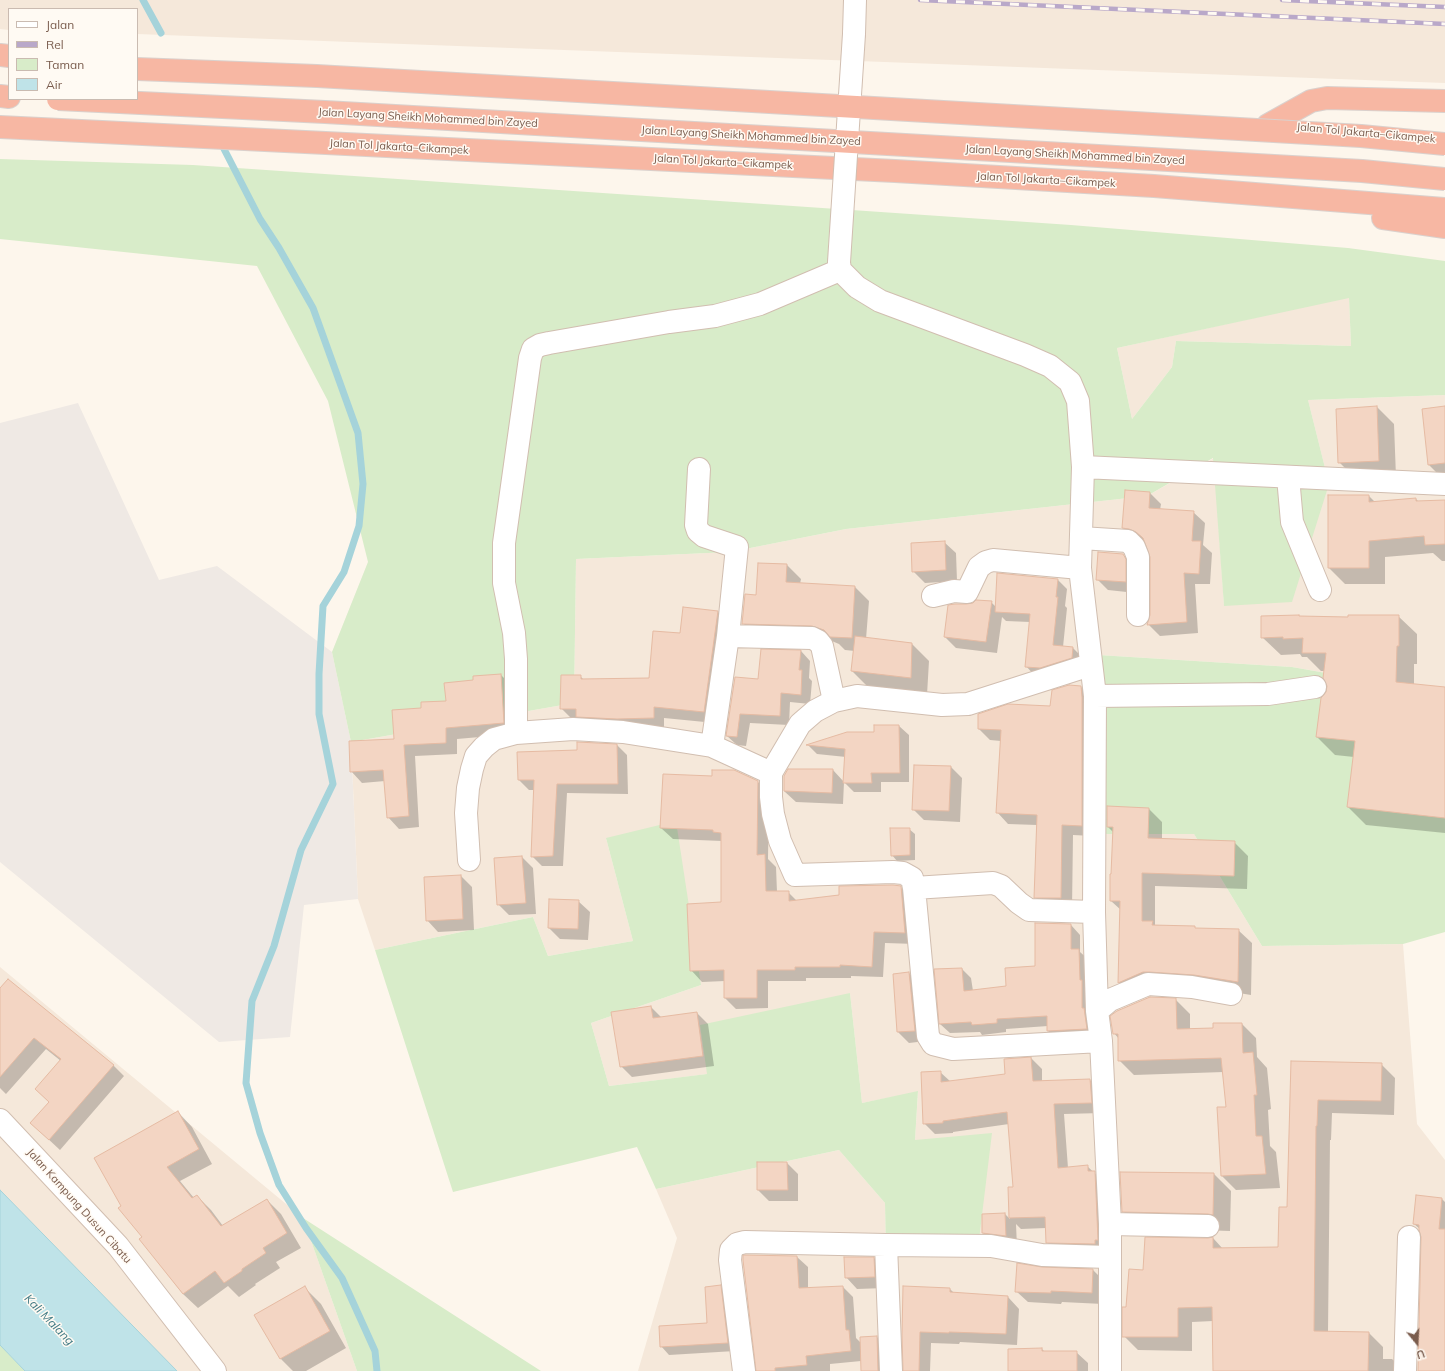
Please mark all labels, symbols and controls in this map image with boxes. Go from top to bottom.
legend [8,8,138,100]
text: Jalan [46,17,74,32]
text: Rel [46,37,64,52]
text: Taman [46,57,84,72]
text: Air [46,77,62,92]
street label: Jalan Layang Sheikh Mohammed bin Zayed [318,106,538,130]
street label: Jalan Tol Jakarta–Cikampek [1296,120,1436,146]
street label: Jalan Layang Sheikh Mohammed bin Zayed [641,124,861,148]
street label: Jalan Tol Jakarta–Cikampek [329,137,469,157]
street label: Jalan Layang Sheikh Mohammed bin Zayed [965,143,1185,167]
street label: Jalan Tol Jakarta–Cikampek [653,152,793,172]
street label: Jalan Tol Jakarta–Cikampek [976,170,1116,190]
street label: Jalan Kampung Dusun Cibatu [24,1146,134,1266]
water label: Kali Malang [21,1291,77,1349]
north arrow [1397,1323,1437,1363]
text: U [1415,1346,1427,1362]

